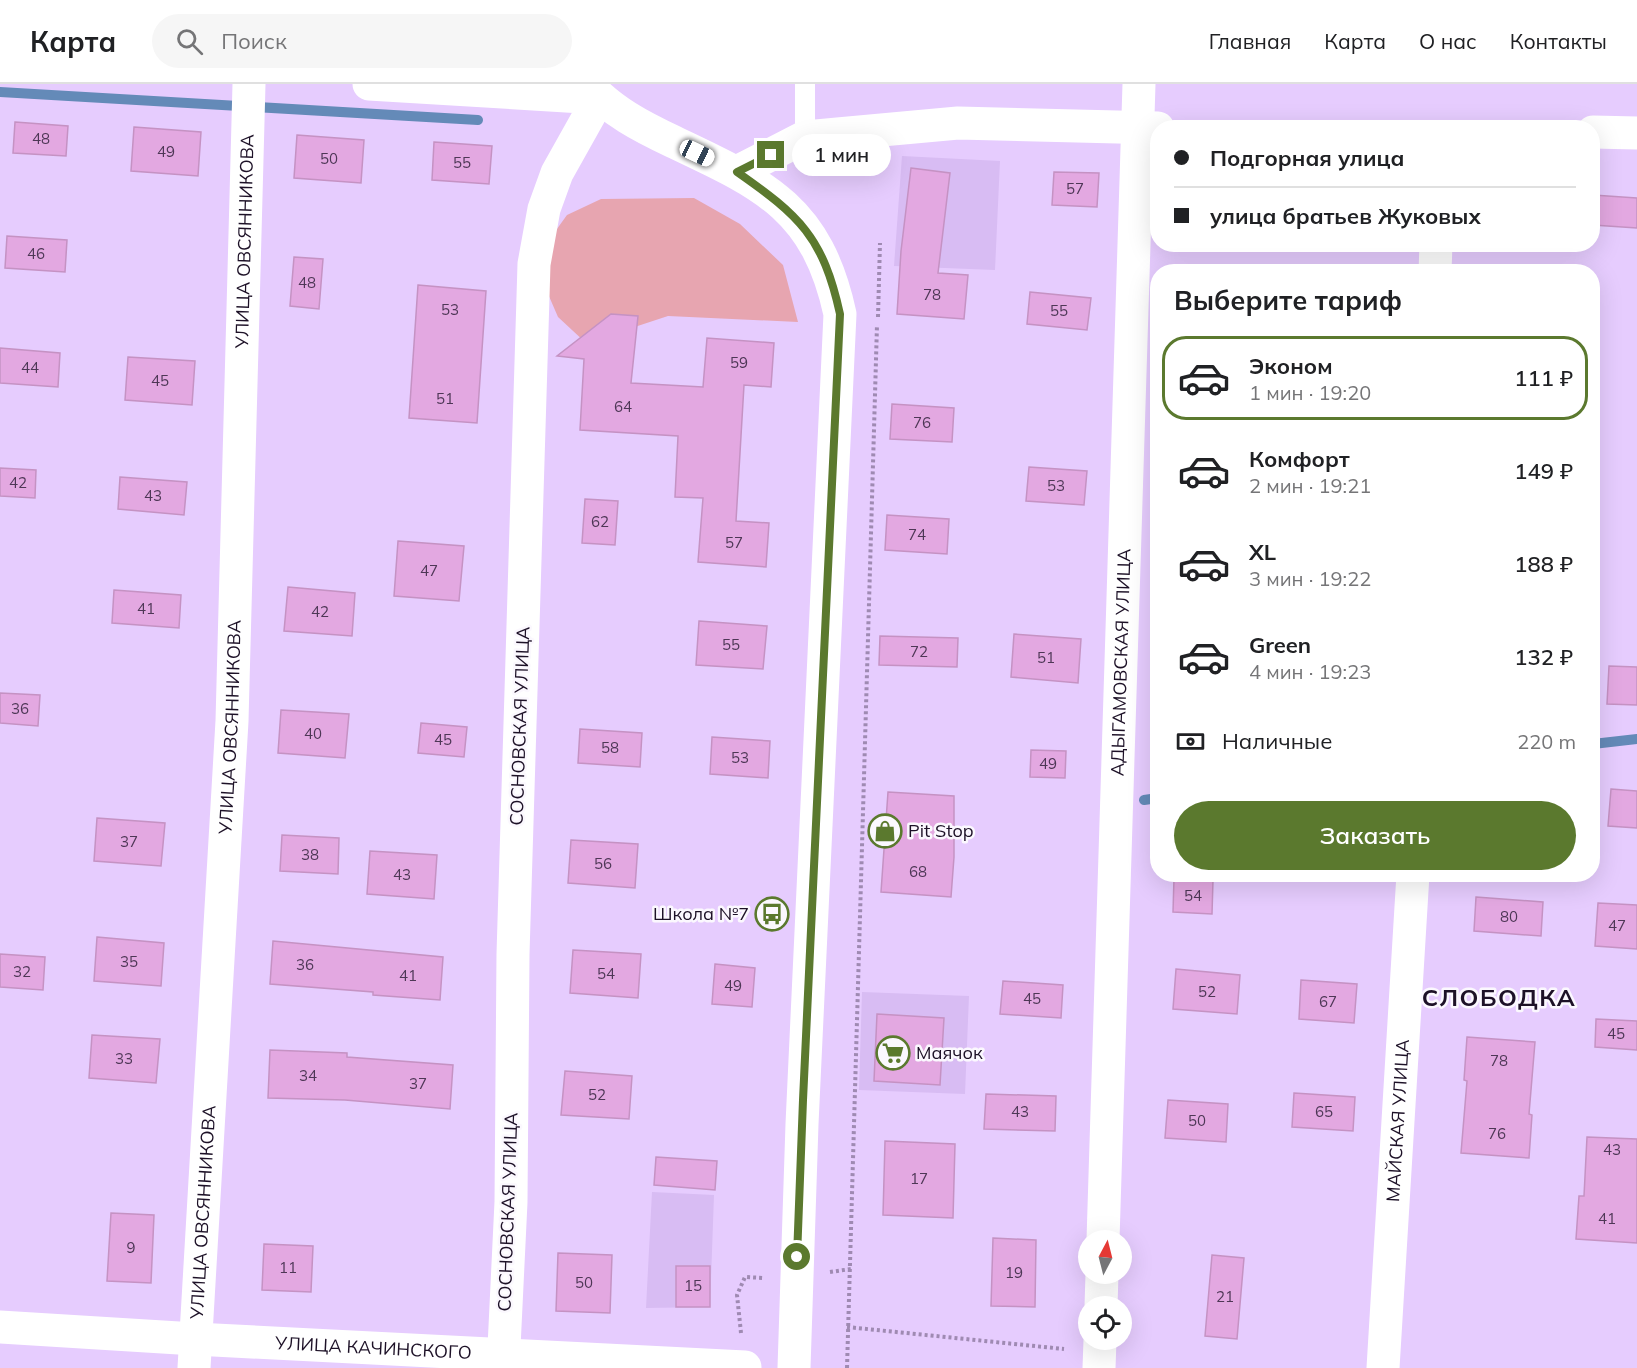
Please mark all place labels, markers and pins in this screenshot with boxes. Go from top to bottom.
shop icon: Pit Stop [867,813,903,849]
place label: Pit Stop [908,819,973,842]
bus stop icon: Школа №7 [754,896,790,932]
place label: Школа №7 [653,902,749,925]
supermarket icon: Маячок [875,1035,911,1071]
place label: Маячок [916,1041,983,1064]

